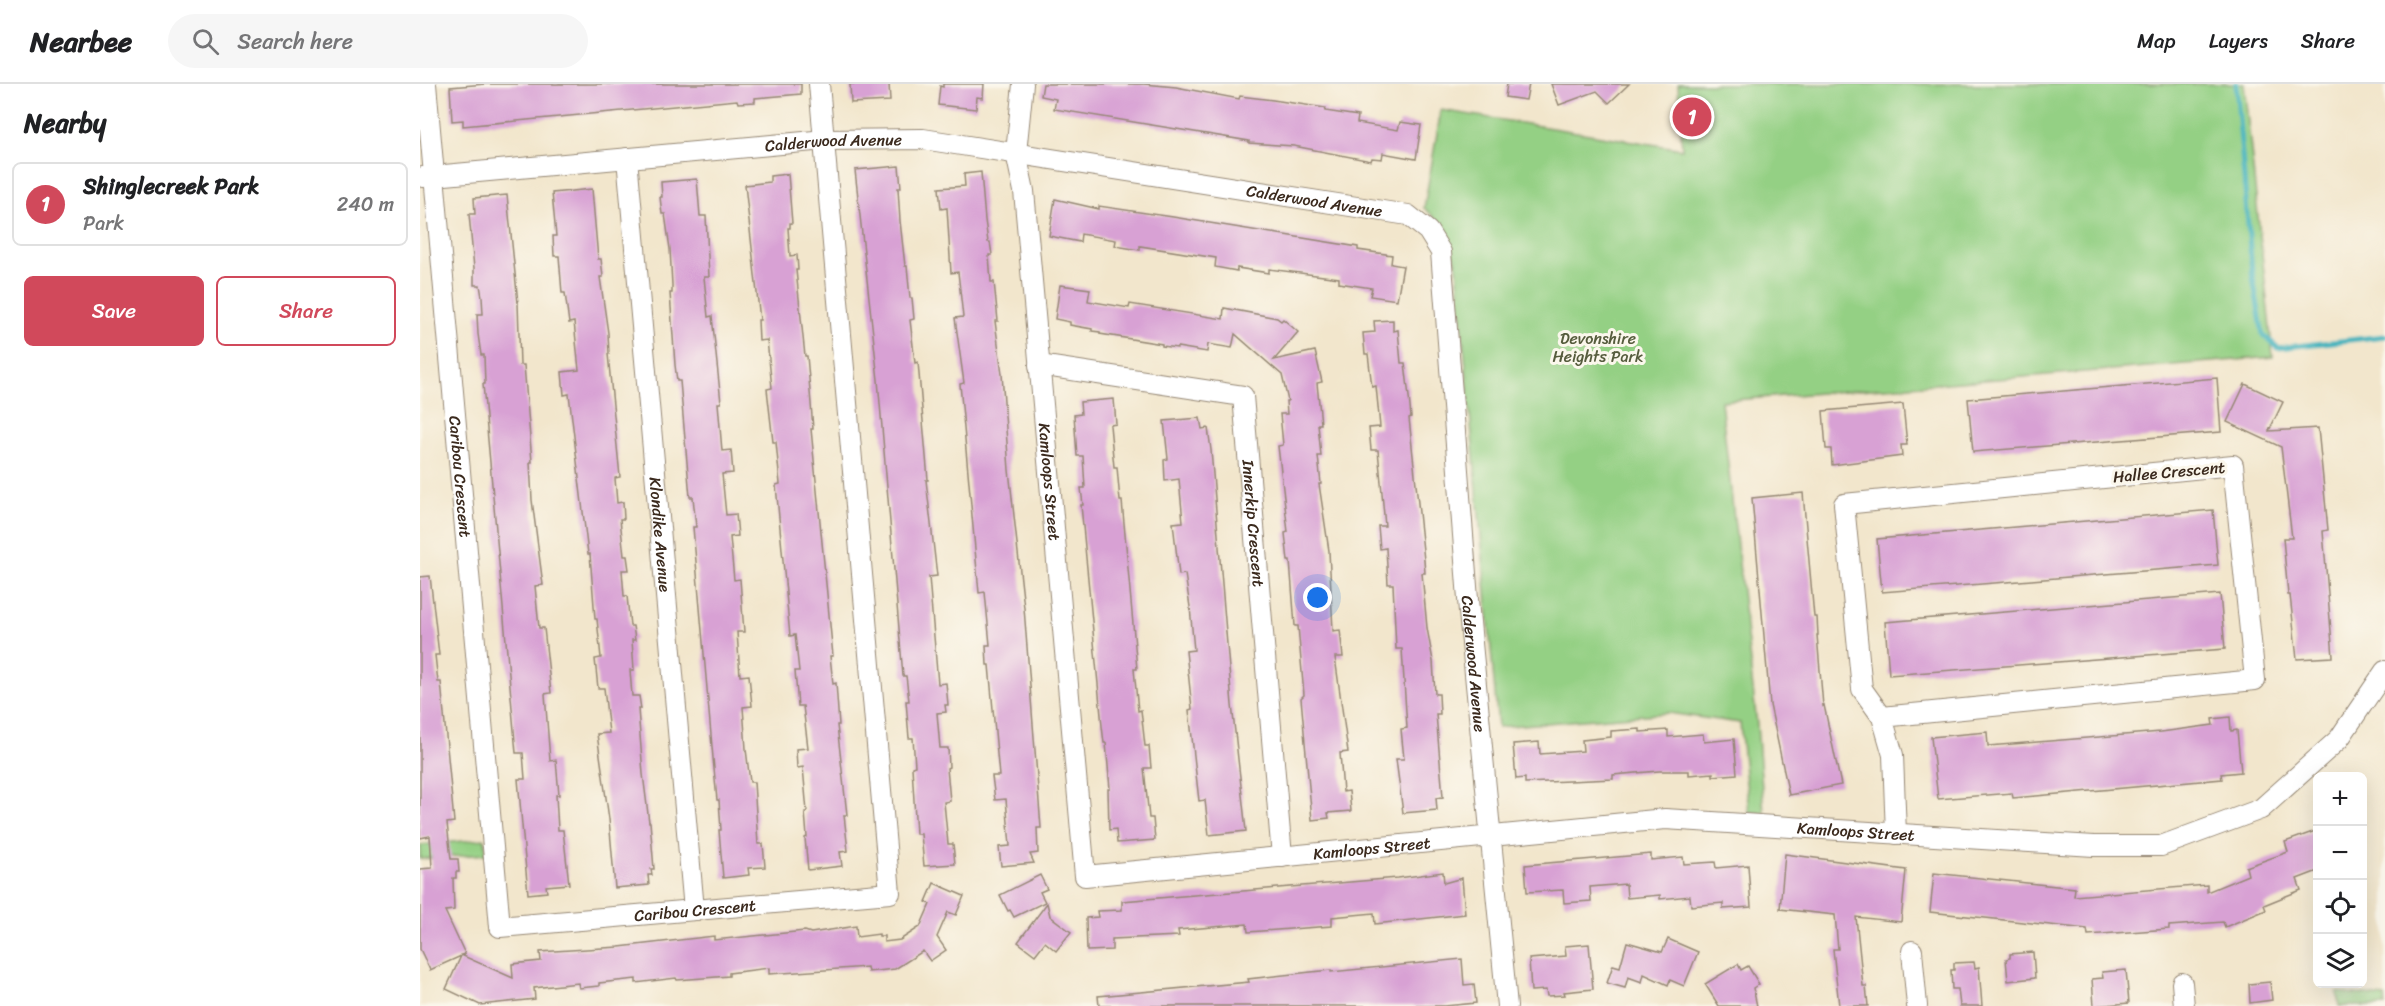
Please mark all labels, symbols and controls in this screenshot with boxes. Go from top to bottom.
search box [168,14,588,68]
text: Nearbee [30,17,132,66]
text: Search here [237,22,353,61]
text: Map [2137,22,2176,60]
text: Layers [2209,22,2268,60]
text: Share [2301,22,2355,60]
icon: search [189,25,222,58]
pin: 1 [1672,94,1712,140]
text: Nearby [24,100,106,146]
street label: Calderwood Avenue [764,125,902,160]
text: Shinglecreek Park [83,167,259,206]
street label: Calderwood Avenue [1245,175,1385,225]
text: 1 [41,187,50,222]
text: 240 m [337,187,394,222]
text: Park [83,206,124,241]
button: Save [24,276,204,346]
button: Share [216,276,396,346]
park label: Devonshire Heights Park [1552,324,1644,371]
street label: Caribou Crescent [441,415,480,538]
street label: Kamloops Street [1030,422,1070,542]
street label: Hallee Crescent [2112,453,2226,491]
street label: Innerkip Crescent [1234,457,1274,588]
street label: Klondike Avenue [641,476,680,594]
your location [1303,583,1332,612]
street label: Calderwood Avenue [1453,594,1495,733]
map controls [2313,772,2367,988]
button: + [2313,772,2367,826]
street label: Kamloops Street [1796,813,1916,849]
button: − [2313,826,2367,880]
street label: Kamloops Street [1312,828,1432,868]
button: locate [2313,880,2367,934]
street label: Caribou Crescent [633,890,757,930]
button: layers [2313,934,2367,988]

